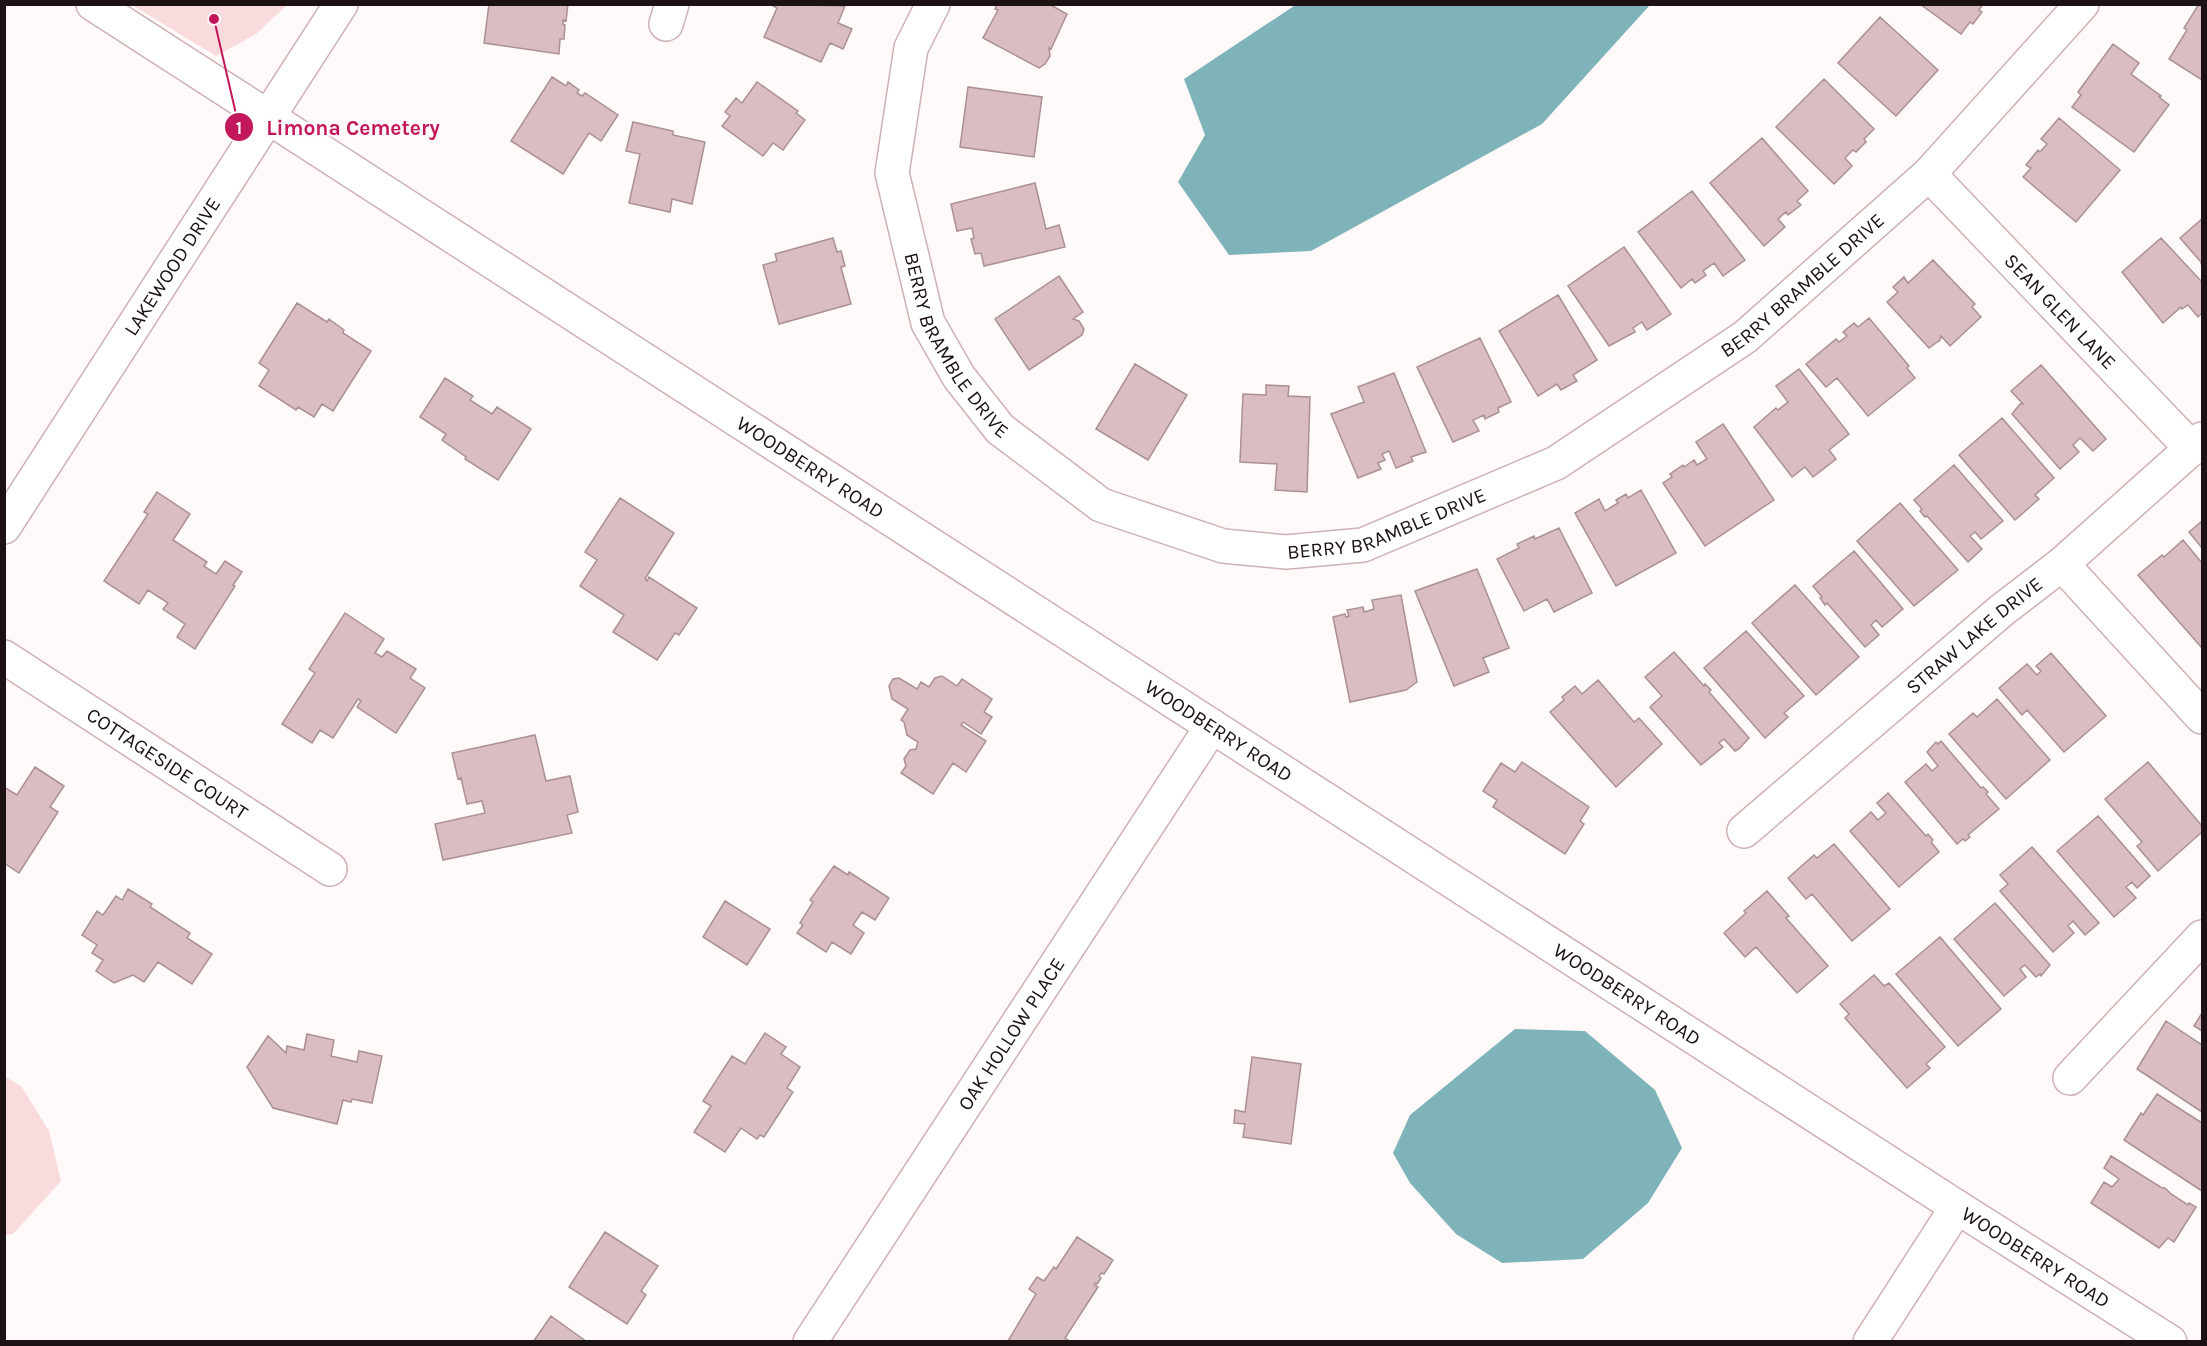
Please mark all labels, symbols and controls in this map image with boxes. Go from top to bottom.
callout: Limona Cemetery [224,108,452,147]
text: Limona Cemetery [266,116,440,140]
text: 1 [236,117,242,139]
street label: LAKEWOOD DRIVE [119,193,225,340]
street label: BERRY BRAMBLE DRIVE [1716,208,1888,362]
street label: SEAN GLEN LANE [2000,249,2121,374]
street label: BERRY BRAMBLE DRIVE [900,250,1013,443]
street label: WOODBERRY ROAD [733,411,889,523]
street label: BERRY BRAMBLE DRIVE [1286,483,1489,563]
street label: STRAW LAKE DRIVE [1901,572,2047,699]
street label: WOODBERRY ROAD [1141,675,1297,787]
street label: COTTAGESIDE COURT [83,703,252,824]
street label: WOODBERRY ROAD [1549,938,1705,1050]
street label: OAK HOLLOW PLACE [953,953,1069,1114]
street label: WOODBERRY ROAD [1958,1202,2114,1312]

